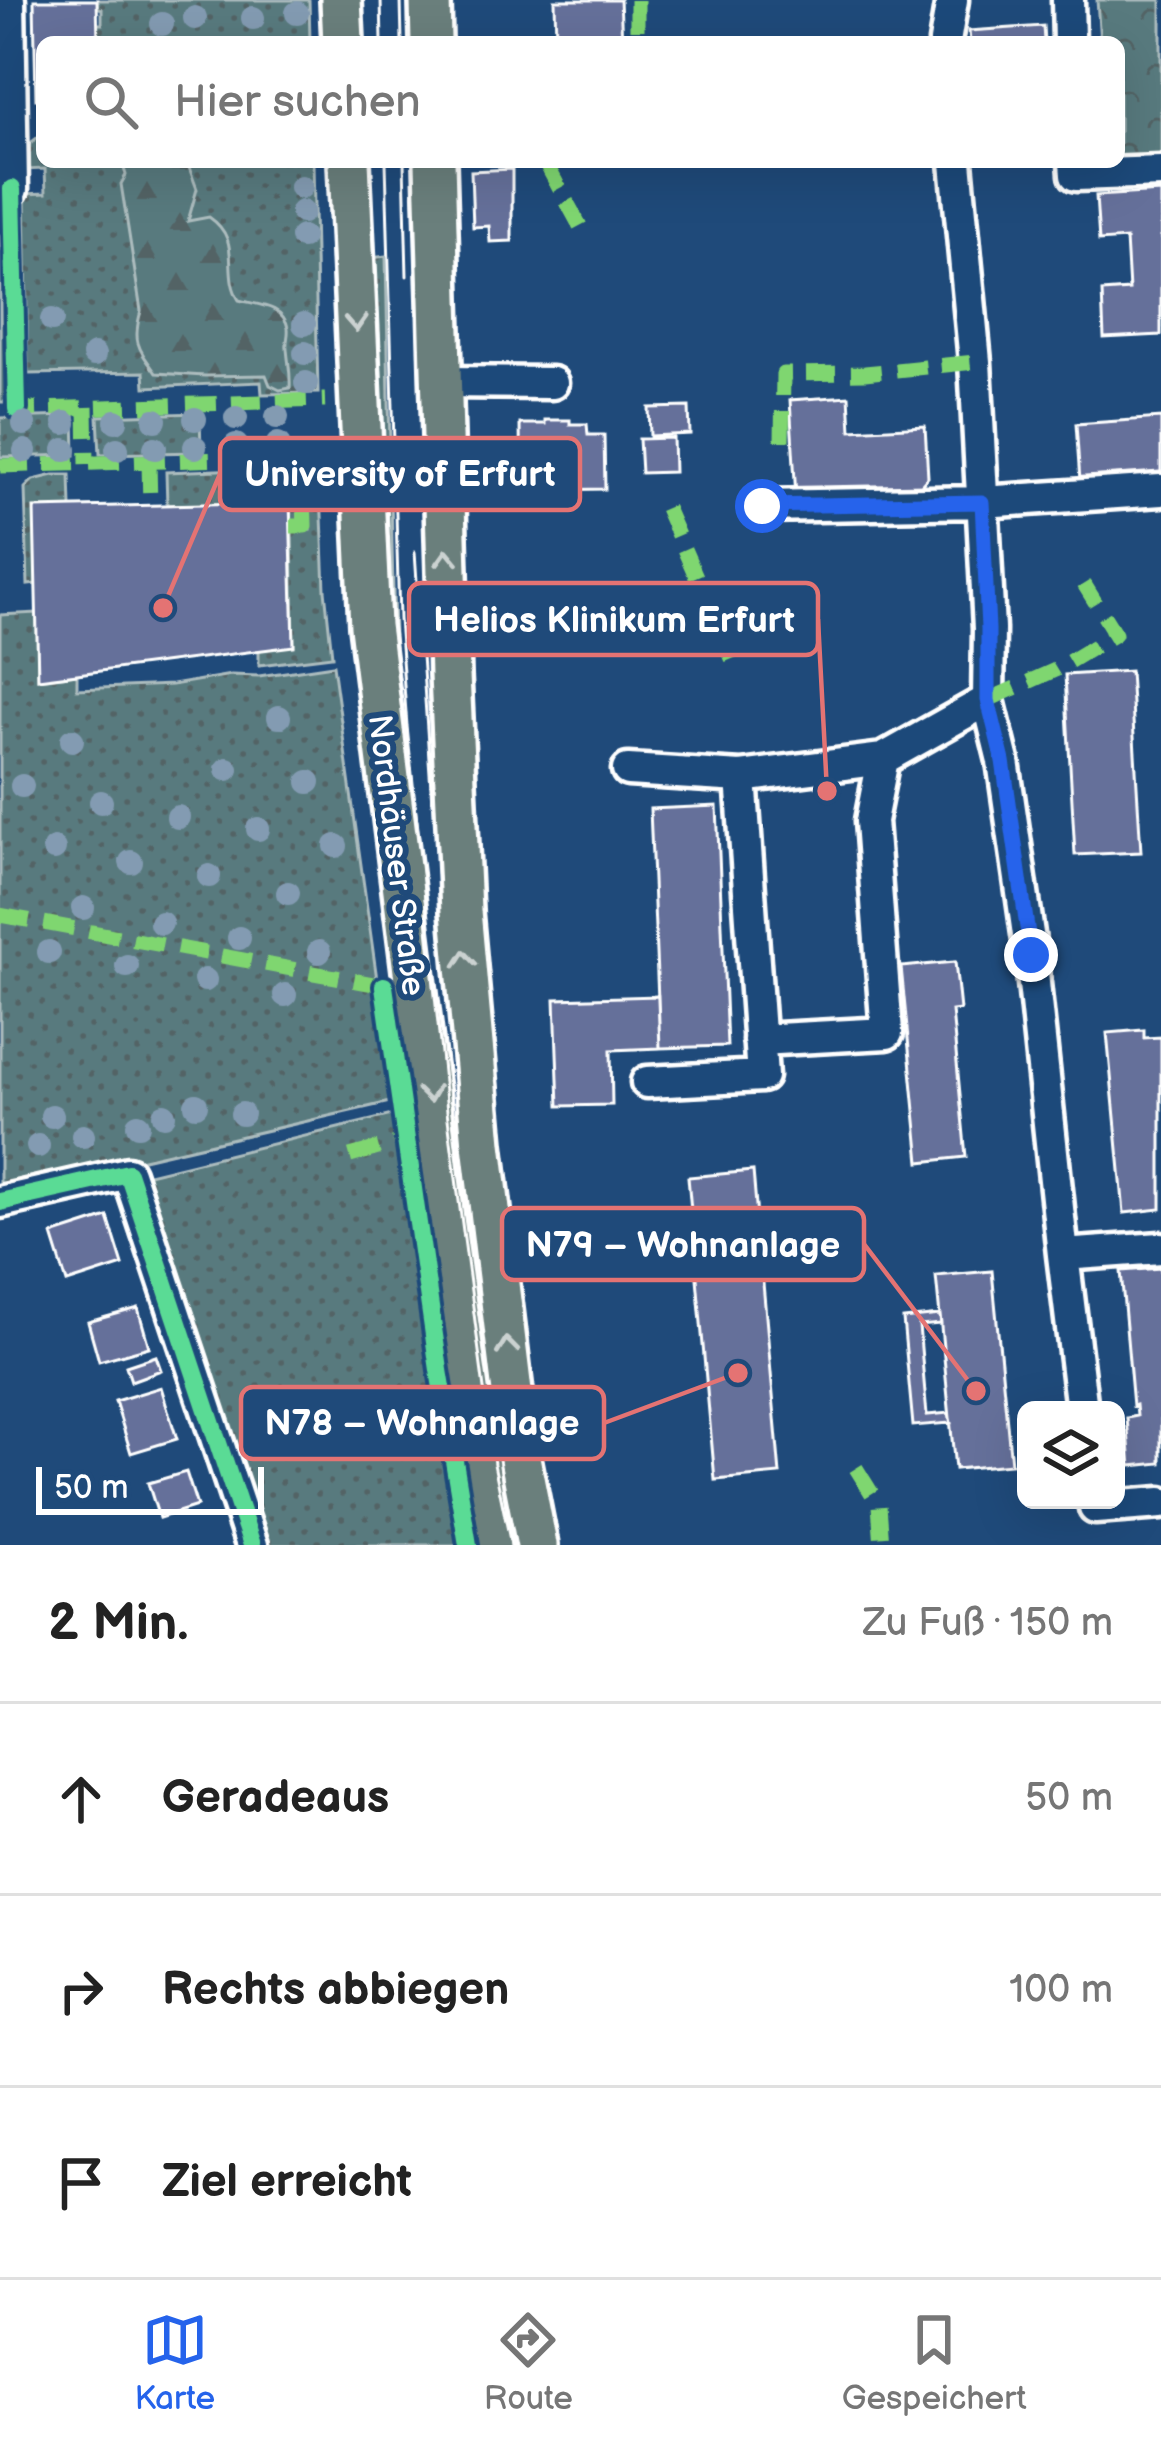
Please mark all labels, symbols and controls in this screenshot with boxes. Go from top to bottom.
search box [36,36,1125,168]
icon: search [78,69,144,135]
text: Hier suchen [174,75,421,130]
one-way arrow [343,314,369,333]
callout: University of Erfurt [220,438,580,510]
text: University of Erfurt [245,454,555,497]
route start [735,479,789,533]
one-way arrow [434,548,460,567]
callout: Helios Klinikum Erfurt [409,583,818,655]
text: Helios Klinikum Erfurt [433,600,795,643]
street label: Nordhäuser Straße [359,712,433,998]
route end [1004,928,1058,982]
one-way arrow [453,949,479,968]
one-way arrow [415,1084,441,1104]
callout: N79 – Wohnanlage [502,1208,864,1280]
text: N79 – Wohnanlage [526,1225,840,1268]
one-way arrow [494,1337,520,1356]
callout: N78 – Wohnanlage [241,1387,604,1459]
map controls [1017,1401,1125,1509]
button: layers [1017,1401,1125,1509]
text: N78 – Wohnanlage [265,1403,579,1446]
scale bar [36,1461,264,1514]
text: 50 m [54,1468,129,1508]
text: 2 Min. [48,1593,188,1654]
text: Zu Fuß · 150 m [863,1600,1113,1647]
icon: ahead [48,1766,114,1832]
text: Geradeaus [162,1771,389,1826]
text: 50 m [1025,1775,1113,1822]
icon: right [48,1958,114,2024]
text: Rechts abbiegen [162,1963,509,2018]
text: 100 m [1009,1967,1113,2014]
icon: arrive [48,2150,114,2216]
text: Ziel erreicht [162,2155,412,2210]
tab: Karte [134,2307,215,2419]
tab: Route [484,2307,573,2419]
tab: Gespeichert [842,2307,1027,2419]

